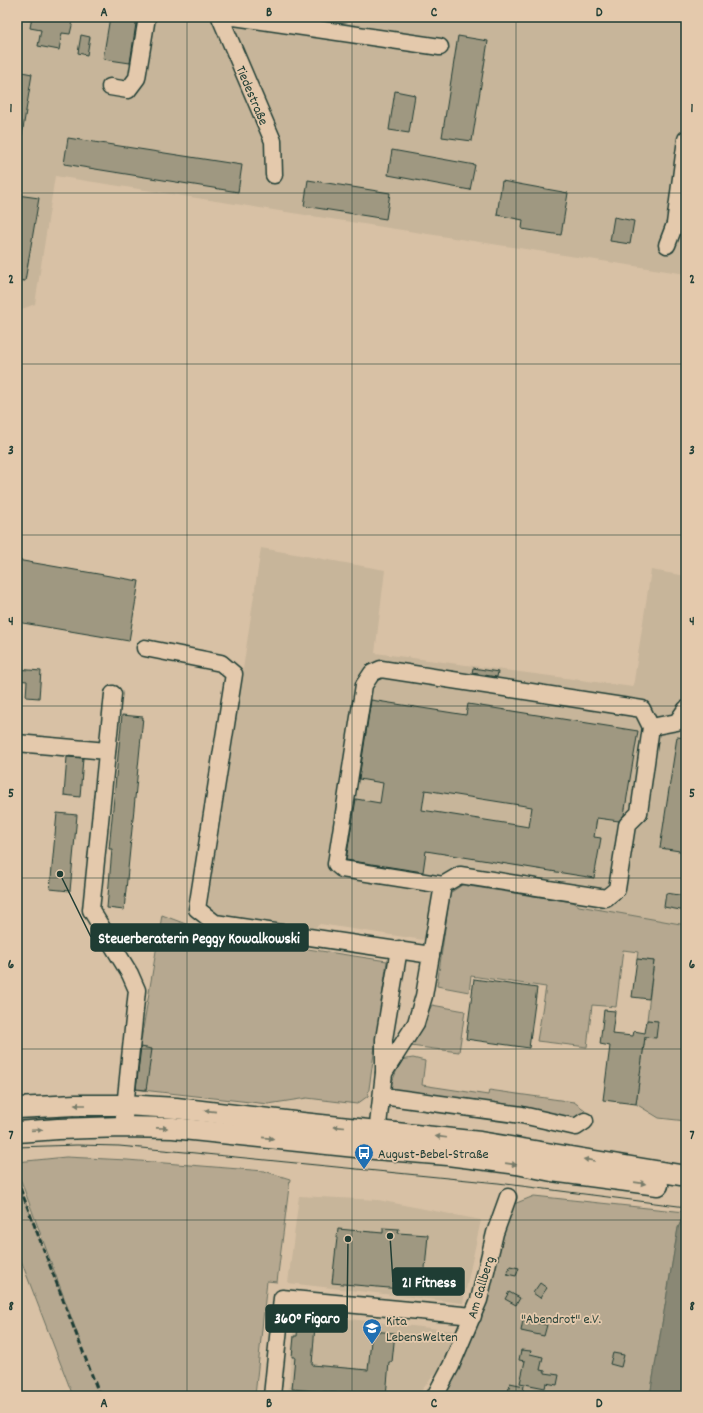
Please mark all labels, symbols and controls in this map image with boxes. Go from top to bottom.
text: A [100,4,108,23]
text: B [266,4,272,23]
text: C [431,4,438,23]
text: D [596,4,603,23]
street label: Tiedestraße [230,63,273,129]
text: 1 [10,100,13,119]
text: 1 [691,100,694,119]
text: 2 [8,271,14,290]
text: 2 [689,271,695,290]
text: 3 [8,442,14,461]
text: 3 [689,442,695,461]
text: 4 [8,613,14,632]
text: 4 [689,613,695,632]
text: 5 [8,785,14,804]
text: 5 [689,785,695,804]
callout: Steuerberaterin Peggy Kowalkowski [91,924,308,951]
text: Steuerberaterin Peggy Kowalkowski [98,929,300,951]
text: 6 [8,956,15,975]
text: 6 [689,956,696,975]
one-way arrow [73,1102,86,1108]
one-way arrow [204,1108,216,1115]
one-way arrow [333,1123,345,1130]
one-way arrow [156,1125,169,1131]
text: 7 [9,1127,14,1146]
one-way arrow [31,1127,44,1134]
text: 7 [690,1127,695,1146]
one-way arrow [435,1134,447,1140]
one-way arrow [262,1135,274,1141]
bus stop icon: August-Bebel-Straße [353,1142,375,1170]
place label: August-Bebel-Straße [378,1145,489,1165]
one-way arrow [583,1157,595,1163]
one-way arrow [505,1160,517,1167]
one-way arrow [634,1180,646,1186]
street label: Am Gallberg [463,1254,501,1321]
callout: 21 Fitness [393,1268,464,1295]
text: 21 Fitness [402,1273,456,1295]
text: 8 [8,1298,14,1317]
text: 8 [689,1298,695,1317]
callout: 360° Figaro [266,1305,347,1332]
text: 360° Figaro [274,1309,340,1331]
park label: "Abendrot" e.V. [521,1310,601,1330]
place label: Kita LebensWelten [386,1312,458,1348]
school or university icon: Kita LebensWelten [361,1317,383,1345]
text: A [100,1395,108,1413]
text: B [266,1395,272,1413]
text: C [431,1395,438,1413]
text: D [596,1395,603,1413]

